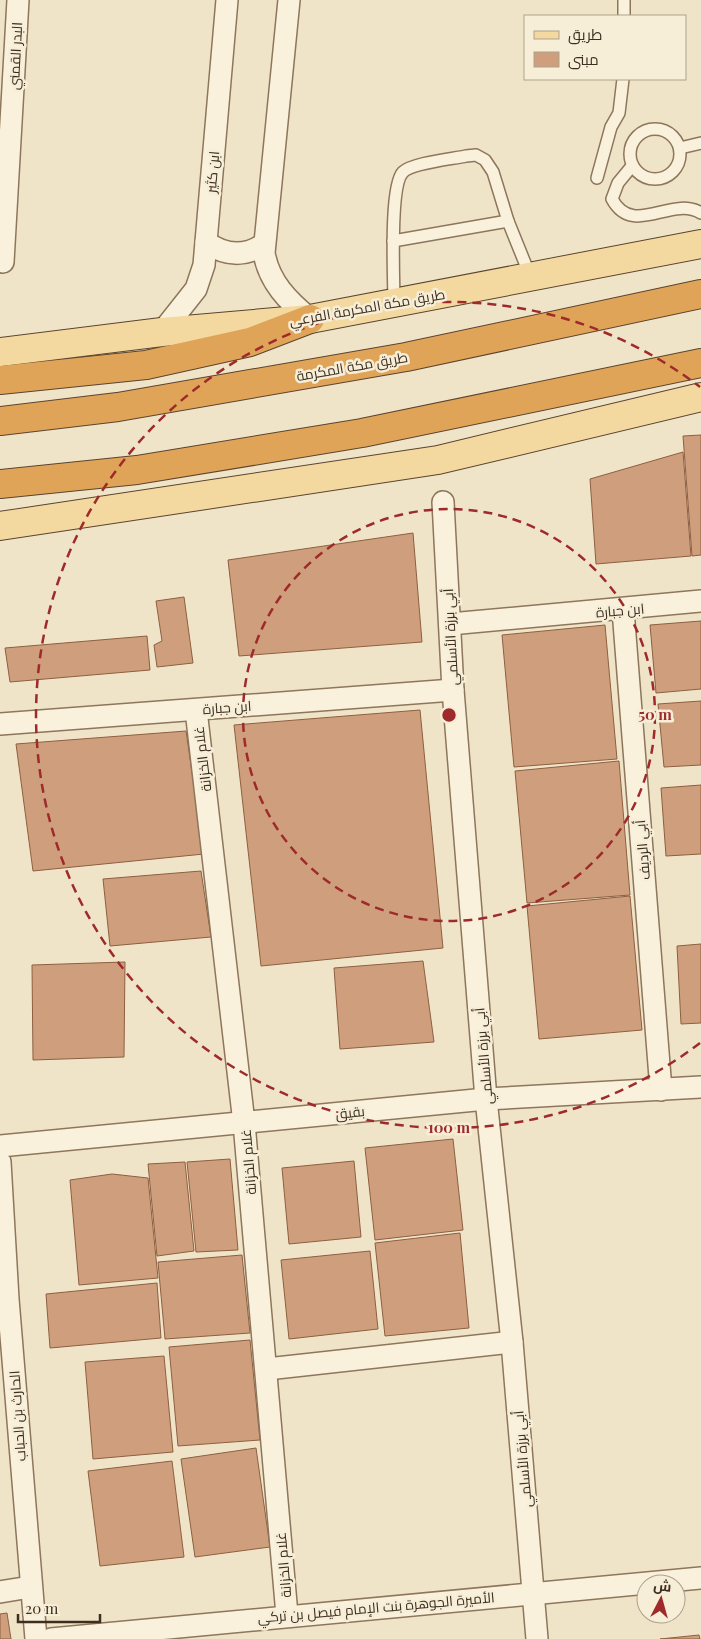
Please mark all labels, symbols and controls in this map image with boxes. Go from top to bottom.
legend [524,15,686,80]
street label: البدر القمني [4,22,29,91]
text: طريق [568,24,602,45]
text: مبنى [568,49,599,70]
street label: ابن كثير [201,150,223,195]
street label: طريق مكة المكرمة الفرعي [288,284,447,333]
street label: طريق مكة المكرمة [295,347,409,385]
street label: أبي برزة الأسلمي [438,588,465,686]
street label: ابن جبارة [595,598,645,622]
street label: ابن جبارة [202,696,252,718]
text: 50 m [638,704,672,724]
centre of rings [440,706,458,724]
street label: غلام الخزانة [189,725,216,793]
street label: أبي الرديف [630,819,657,881]
street label: أبي برزة الأسلمي [469,1006,500,1105]
street label: بقيق [334,1101,366,1123]
text: 100 m [428,1117,471,1137]
street label: غلام الخزانة [236,1128,261,1196]
street label: الحارث بن الحباب [4,1370,30,1462]
street label: أبي برزة الأسلمي [508,1409,539,1508]
street label: غلام الخزانة [271,1531,296,1599]
north arrow [636,1574,686,1624]
text: ش [652,1575,672,1596]
street label: الأميرة الجوهرة بنت الإمام فيصل بن تركي [257,1587,496,1630]
scale bar [18,1592,100,1624]
text: 20 m [25,1598,59,1618]

